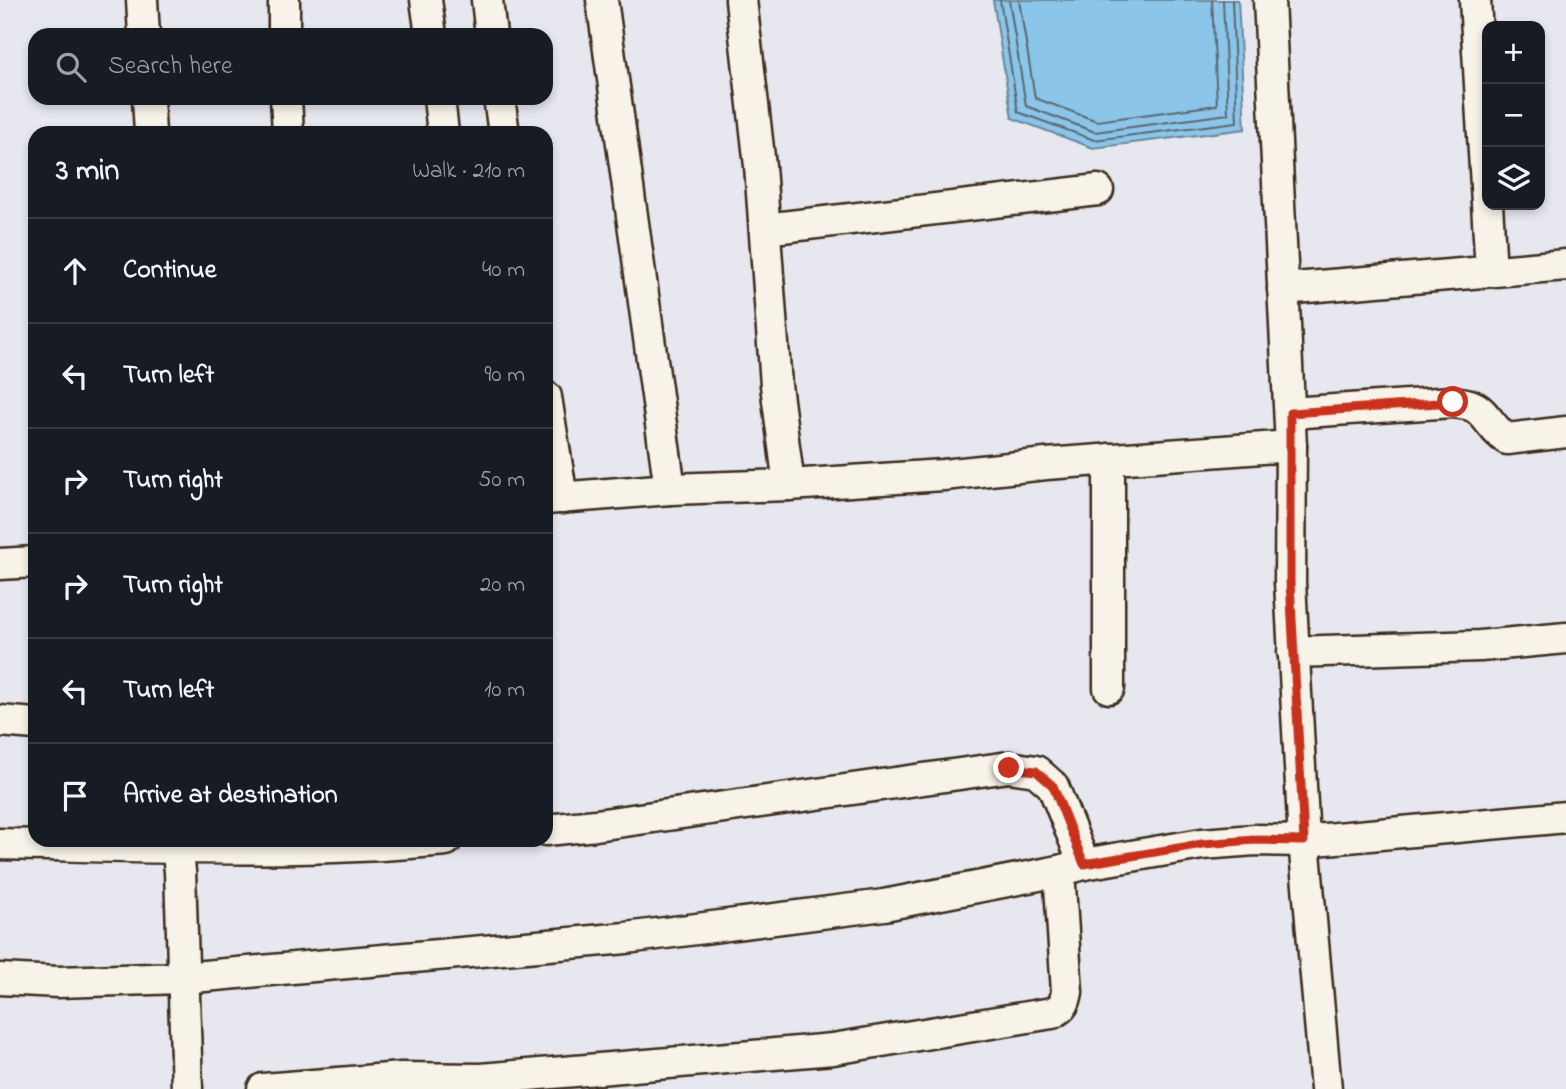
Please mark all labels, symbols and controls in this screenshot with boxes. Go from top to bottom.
map controls [1482,21,1545,210]
button: + [1482,21,1545,84]
search box [28,28,553,105]
icon: search [52,48,90,86]
text: Search here [108,48,233,86]
button: − [1482,84,1545,147]
button: layers [1482,147,1545,210]
text: 3 min [56,150,119,194]
text: Walk · 210 m [412,155,525,188]
icon: ahead [56,252,94,290]
text: Continue [123,252,216,290]
text: 40 m [482,254,525,287]
icon: left [56,357,94,395]
text: Turn left [123,357,214,395]
text: 90 m [485,359,525,392]
route start [1437,386,1468,417]
icon: right [56,462,94,500]
text: Turn right [123,462,223,500]
text: 50 m [478,464,525,497]
icon: right [56,567,94,605]
text: Turn right [123,567,223,605]
text: 20 m [480,569,525,602]
icon: left [56,672,94,710]
text: Turn left [123,672,214,710]
text: 10 m [484,674,525,707]
route end [993,752,1024,783]
icon: arrive [56,777,94,815]
text: Arrive at destination [123,777,338,815]

